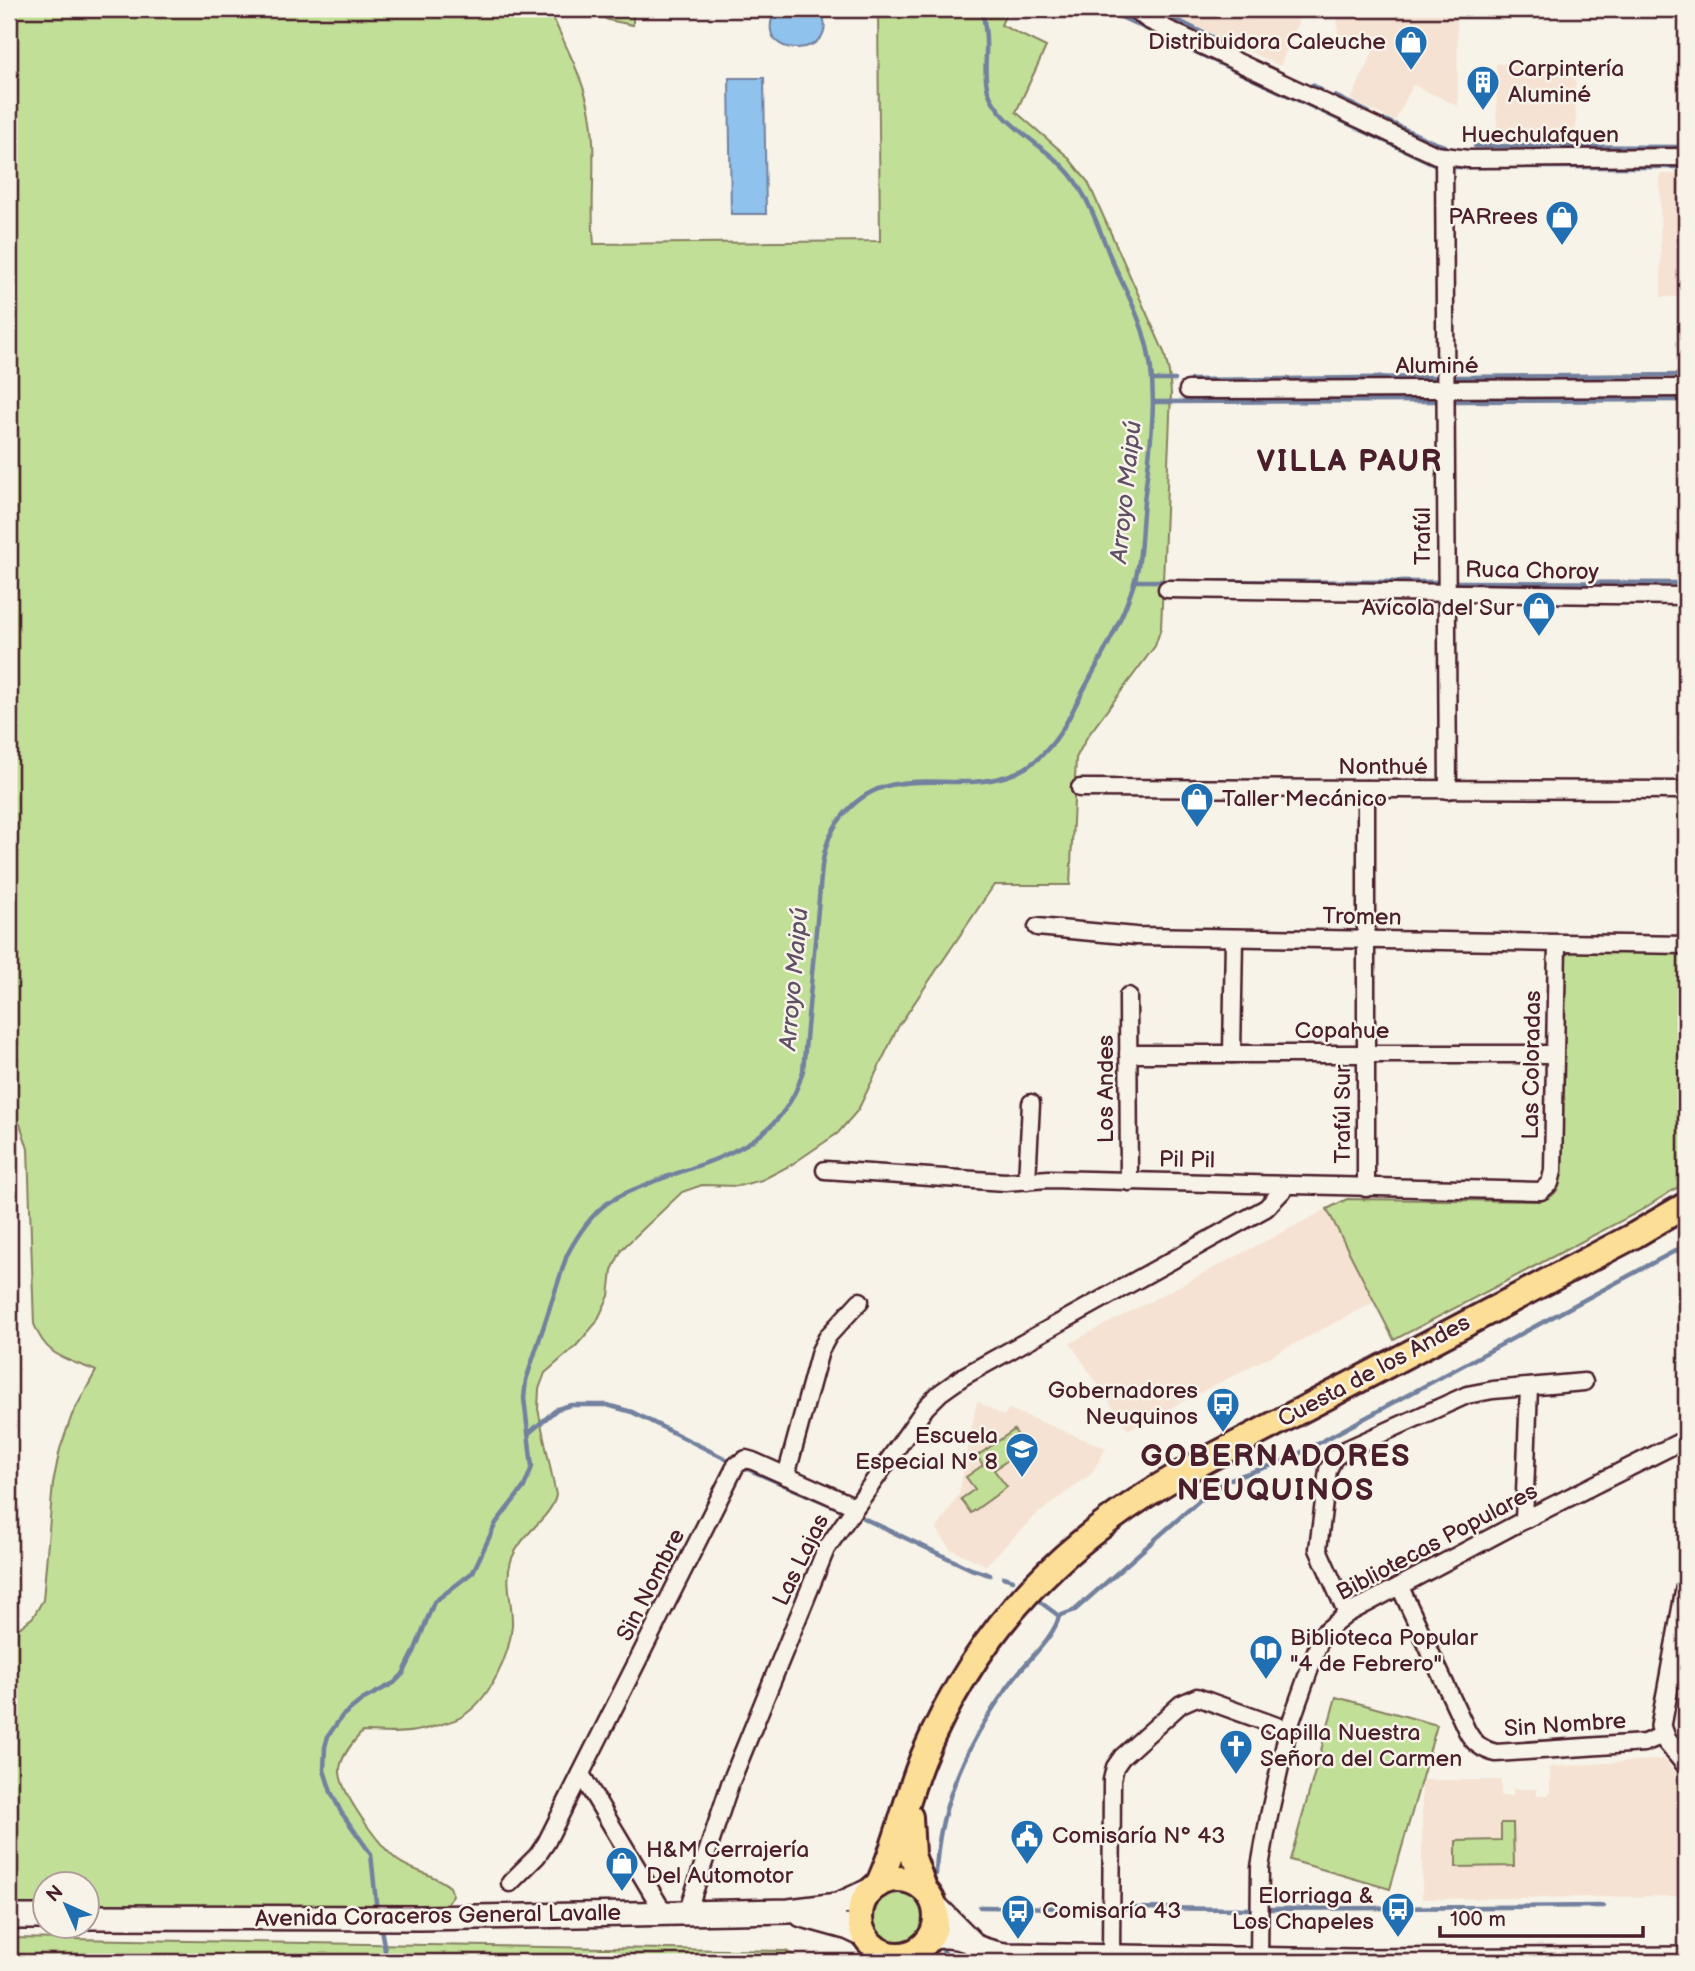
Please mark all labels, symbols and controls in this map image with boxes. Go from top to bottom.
shop icon: Distribuidora Caleuche [1392,23,1430,72]
place label: Distribuidora Caleuche [1148,28,1386,56]
place label: Carpintería Aluminé [1508,55,1624,109]
building icon: Carpintería Aluminé [1464,63,1502,112]
street label: Huechulafquen [1461,121,1619,149]
shop icon: PARrees [1543,198,1581,247]
place label: PARrees [1448,203,1538,231]
street label: Aluminé [1395,352,1479,380]
water label: Arroyo Maipú [1104,419,1148,566]
district label: VILLA PAUR [1257,444,1443,480]
street label: Trafúl [1409,507,1437,565]
street label: Ruca Choroy [1465,556,1600,586]
shop icon: Avícola del Sur [1520,589,1558,638]
place label: Avícola del Sur [1362,594,1515,622]
street label: Nonthué [1338,753,1428,781]
shop icon: Taller Mecánico [1178,780,1216,829]
place label: Taller Mecánico [1222,785,1387,813]
street label: Tromen [1322,902,1402,932]
water label: Arroyo Maipú [773,907,815,1052]
street label: Las Coloradas [1517,990,1547,1140]
street label: Copahue [1295,1017,1389,1045]
street label: Los Andes [1092,1035,1120,1143]
street label: Trafúl Sur [1329,1064,1357,1163]
street label: Pil Pil [1159,1146,1215,1174]
street label: Cuesta de los Andes [1273,1308,1475,1434]
place label: Gobernadores Neuquinos [1048,1377,1198,1431]
bus stop icon: Gobernadores Neuquinos [1204,1385,1242,1434]
place label: Escuela Especial N° 8 [855,1422,998,1476]
school or university icon: Escuela Especial N° 8 [1003,1430,1041,1479]
district label: GOBERNADORES NEUQUINOS [1140,1439,1412,1509]
street label: Bibliotecas Populares [1332,1477,1542,1607]
street label: Las Lajas [767,1510,835,1610]
street label: Sin Nombre [611,1524,691,1646]
place label: Biblioteca Popular "4 de Febrero" [1290,1624,1478,1678]
library icon: Biblioteca Popular "4 de Febrero" [1247,1632,1285,1681]
street label: Sin Nombre [1503,1707,1627,1743]
place label: Capilla Nuestra Señora del Carmen [1260,1719,1462,1773]
church icon: Capilla Nuestra Señora del Carmen [1217,1727,1255,1776]
public building icon: Comisaría N° 43 [1008,1817,1046,1866]
place label: Comisaría N° 43 [1052,1822,1226,1850]
place label: H&M Cerrajería Del Automotor [646,1836,809,1890]
shop icon: H&M Cerrajería Del Automotor [603,1844,641,1893]
north arrow [32,1870,102,1940]
text: N [42,1881,68,1907]
place label: Elorriaga & Los Chapeles [1232,1882,1374,1936]
bus stop icon: Elorriaga & Los Chapeles [1379,1890,1417,1939]
bus stop icon: Comisaría 43 [999,1892,1037,1941]
scale bar [1440,1894,1642,1938]
place label: Comisaría 43 [1042,1897,1181,1925]
street label: Avenida Coraceros General Lavalle [255,1899,621,1933]
text: 100 m [1450,1907,1506,1932]

